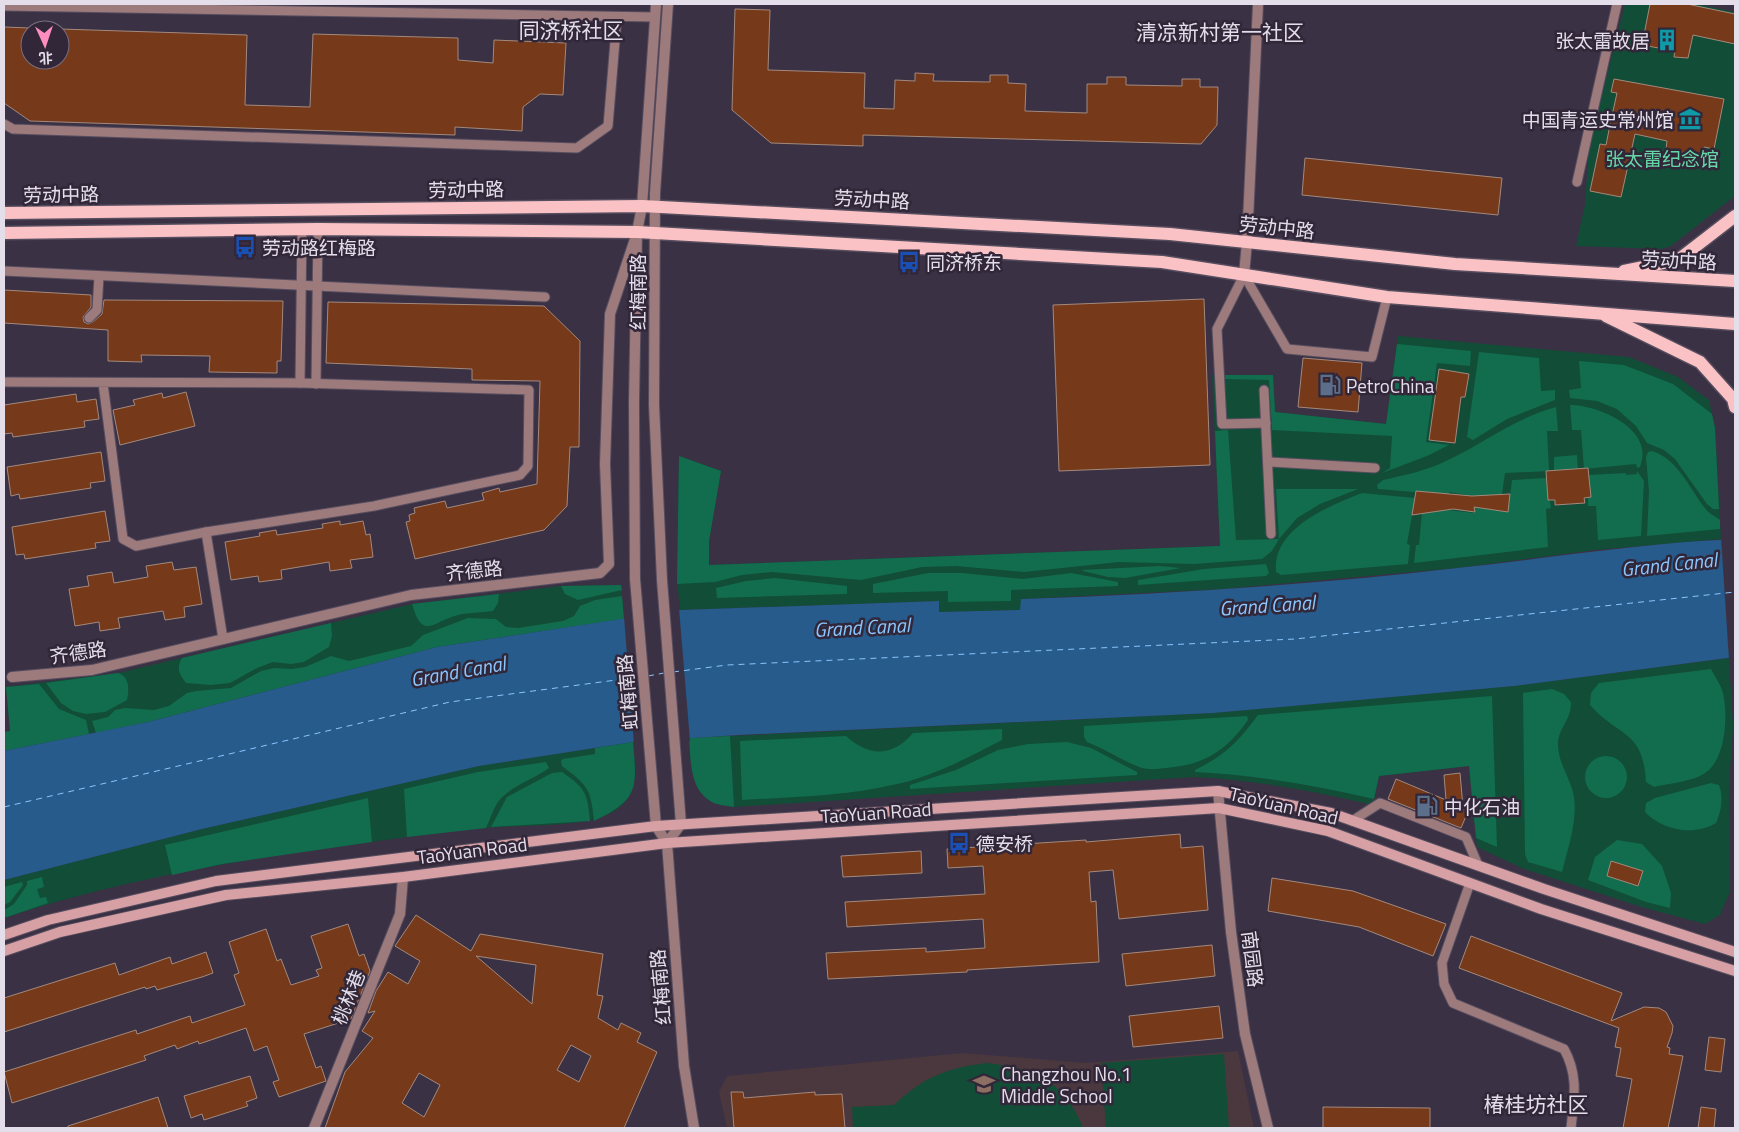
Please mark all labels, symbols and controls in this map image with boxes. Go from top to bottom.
district label: 同济桥社区 [519,14,624,46]
district label: 清凉新村第一社区 [1136,16,1304,48]
north arrow [20,20,70,70]
place label: 张太雷故居 [1555,26,1650,55]
building icon: 张太雷故居 [1654,27,1680,53]
text: 北 [38,48,53,69]
place label: 中国青运史常州馆 [1522,105,1674,134]
museum icon: 中国青运史常州馆 [1677,106,1703,132]
park label: 张太雷纪念馆 [1605,144,1719,173]
street label: 劳动中路 [428,174,504,204]
street label: 劳动中路 [23,179,99,209]
street label: 劳动中路 [833,183,911,215]
street label: 劳动中路 [1238,209,1316,245]
place label: 劳动路红梅路 [262,233,376,262]
bus stop icon: 劳动路红梅路 [232,234,258,260]
street label: 劳动中路 [1640,244,1718,276]
place label: 同济桥东 [926,248,1002,277]
bus stop icon: 同济桥东 [896,249,922,275]
street label: 红梅南路 [623,254,652,330]
place label: PetroChina [1346,371,1435,400]
fuel station icon: PetroChina [1317,372,1343,398]
water label: Grand Canal [1620,543,1721,584]
street label: 齐德路 [444,553,504,587]
water label: Grand Canal [1218,586,1319,624]
water label: Grand Canal [813,609,913,645]
street label: 齐德路 [48,634,108,670]
water label: Grand Canal [408,647,511,695]
street label: 虹梅南路 [609,653,645,731]
street label: TaoYuan Road [1227,778,1341,832]
place label: 中化石油 [1444,792,1520,821]
fuel station icon: 中化石油 [1414,793,1440,819]
street label: TaoYuan Road [820,794,932,830]
street label: TaoYuan Road [415,829,529,871]
place label: 德安桥 [976,829,1033,858]
bus stop icon: 德安桥 [946,830,972,856]
street label: 南园路 [1235,929,1271,989]
street label: 红梅南路 [642,948,678,1026]
street label: 桃林巷 [324,965,372,1029]
place label: Changzhou No.1 Middle School [1001,1059,1132,1110]
school or university icon: Changzhou No.1 Middle School [971,1071,997,1097]
district label: 椿桂坊社区 [1484,1088,1589,1120]

